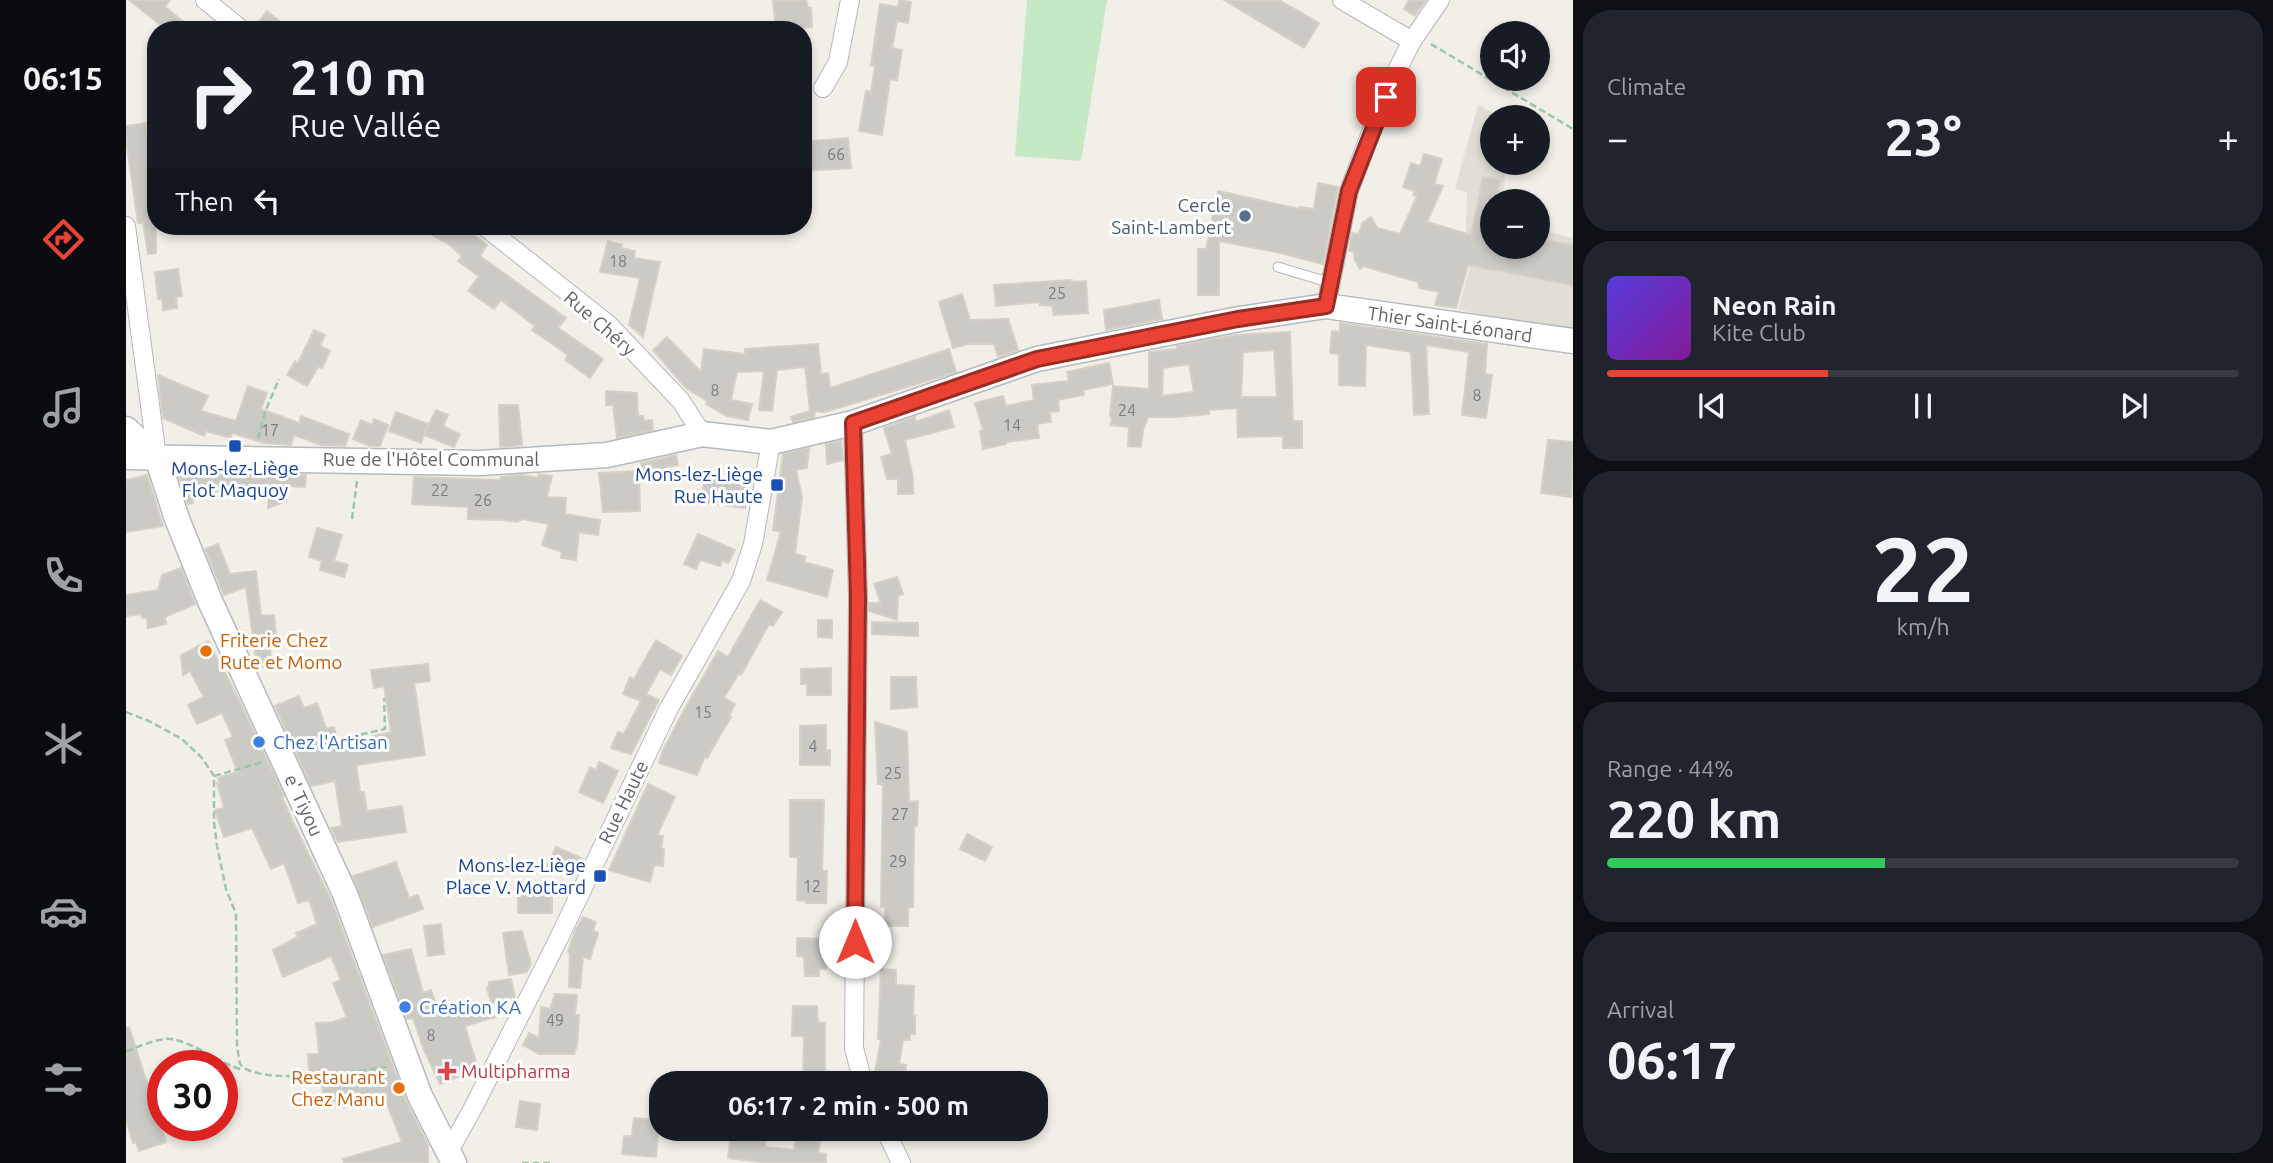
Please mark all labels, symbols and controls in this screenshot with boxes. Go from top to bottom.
map controls [1480,21,1550,259]
button: sound [1480,21,1550,91]
icon: right [175,49,266,140]
text: 210 m [290,49,427,104]
text: 06:15 [23,60,103,96]
pin [1356,67,1416,127]
text: Climate [1607,74,1686,99]
icon: arrive [1367,78,1405,116]
button: + [1480,105,1550,175]
text: Rue Vallée [290,107,442,143]
text: 23° [1884,108,1962,166]
text: − [1607,117,1628,159]
text: + [2218,117,2239,159]
house number: 66 [827,145,845,163]
icon: left [248,182,286,220]
text: Then [175,187,234,216]
button: − [1480,189,1550,259]
place label: Cercle Saint-Lambert [1111,194,1232,238]
marker: Cercle Saint-Lambert [1237,208,1253,224]
icon: directions [39,215,88,264]
house number: 18 [609,252,627,270]
house number: 25 [1048,284,1066,302]
street label: Rue Chéry [560,286,640,360]
text: Neon Rain [1712,291,1837,320]
street label: Thier Saint-Léonard [1366,302,1534,346]
text: Kite Club [1712,320,1806,345]
house number: 8 [710,381,720,399]
icon: music [39,383,88,432]
house number: 8 [1472,386,1482,404]
icon: previous [1693,387,1731,425]
icon: pause [1904,387,1942,425]
icon: next [2115,387,2153,425]
house number: 24 [1118,401,1136,419]
house number: 14 [1003,416,1021,434]
house number: 17 [261,421,279,439]
marker: Mons-lez-Liège Flot Maquoy [227,438,243,454]
street label: Rue de l'Hôtel Communal [323,448,539,470]
place label: Mons-lez-Liège Flot Maquoy [171,457,299,501]
place label: Mons-lez-Liège Rue Haute [635,463,763,507]
marker: Mons-lez-Liège Rue Haute [769,477,785,493]
house number: 22 [431,481,449,499]
house number: 26 [474,491,492,509]
text: 22 [1872,517,1974,619]
icon: phone [39,551,88,600]
text: km/h [1896,614,1950,639]
place label: Friterie Chez Rute et Momo [220,629,342,673]
marker: Friterie Chez Rute et Momo [198,643,214,659]
house number: 15 [694,703,712,721]
icon: climate [39,719,88,768]
place label: Chez l'Artisan [273,731,388,753]
marker: Chez l'Artisan [251,734,267,750]
house number: 4 [808,737,818,755]
text: Range · 44% [1607,756,1734,781]
street label: Rue Haute [594,757,652,847]
house number: 25 [884,764,902,782]
street label: e' Tiyou [280,771,328,839]
text: 220 km [1607,790,1781,848]
house number: 27 [891,805,909,823]
house number: 29 [889,852,907,870]
place label: Mons-lez-Liège Place V. Mottard [446,854,586,898]
marker: Mons-lez-Liège Place V. Mottard [592,868,608,884]
house number: 12 [803,877,821,895]
icon: car [39,887,88,936]
position arrow [818,905,892,979]
place label: Création KA [419,996,522,1018]
text: Arrival [1607,997,1674,1022]
marker: Création KA [397,999,413,1015]
house number: 49 [546,1011,564,1029]
house number: 8 [426,1026,436,1044]
text: 06:17 [1607,1031,1737,1089]
speed limit sign: 30 [147,1050,238,1141]
icon: filters [39,1055,88,1104]
place label: Multipharma [461,1060,571,1082]
marker: Multipharma [439,1063,455,1079]
place label: Restaurant Chez Manu [291,1066,386,1110]
marker: Restaurant Chez Manu [391,1080,407,1096]
text: 06:17 · 2 min · 500 m [728,1091,969,1120]

